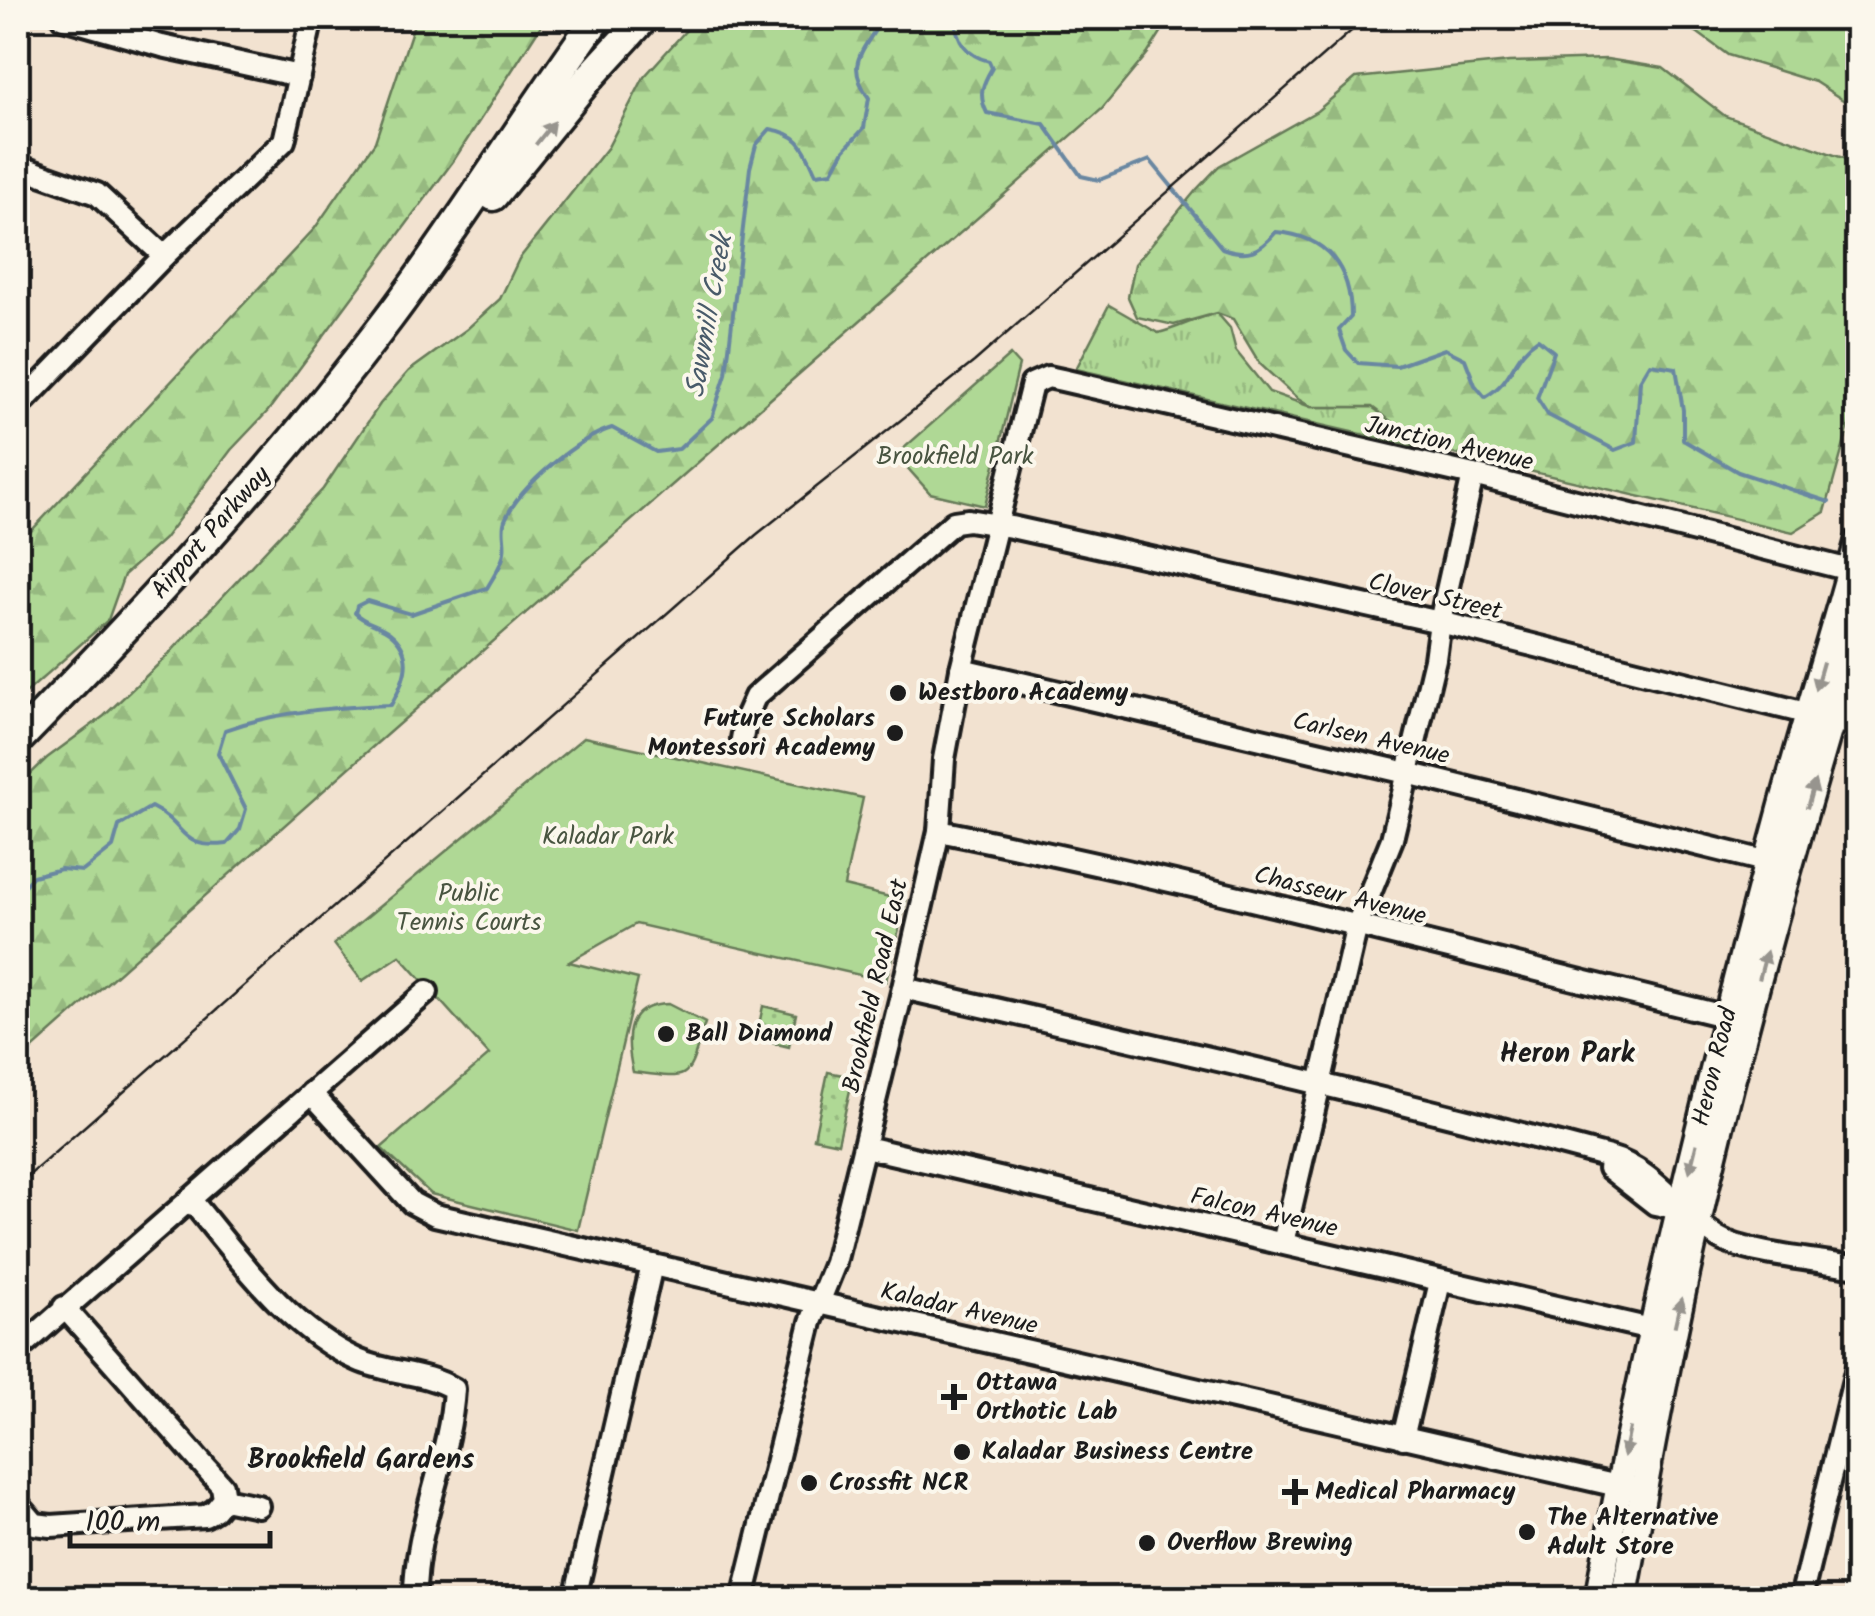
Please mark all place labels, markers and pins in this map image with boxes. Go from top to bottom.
place label: Westboro Academy [918,673,1128,713]
marker: Westboro Academy [887,682,909,704]
place label: Future Scholars Montessori Academy [648,699,875,768]
marker: Future Scholars Montessori Academy [884,722,906,744]
place label: Ball Diamond [686,1014,833,1054]
marker: Ball Diamond [655,1023,677,1045]
place label: Ottawa Orthotic Lab [976,1363,1117,1432]
marker: Ottawa Orthotic Lab [941,1384,967,1410]
place label: Kaladar Business Centre [982,1432,1253,1472]
marker: Kaladar Business Centre [951,1441,973,1463]
place label: Crossfit NCR [829,1463,968,1503]
marker: Crossfit NCR [798,1472,820,1494]
place label: Medical Pharmacy [1315,1472,1515,1512]
marker: Medical Pharmacy [1284,1481,1306,1503]
place label: The Alternative Adult Store [1547,1498,1719,1567]
marker: The Alternative Adult Store [1516,1521,1538,1543]
place label: Overflow Brewing [1167,1523,1353,1563]
marker: Overflow Brewing [1136,1532,1158,1554]

